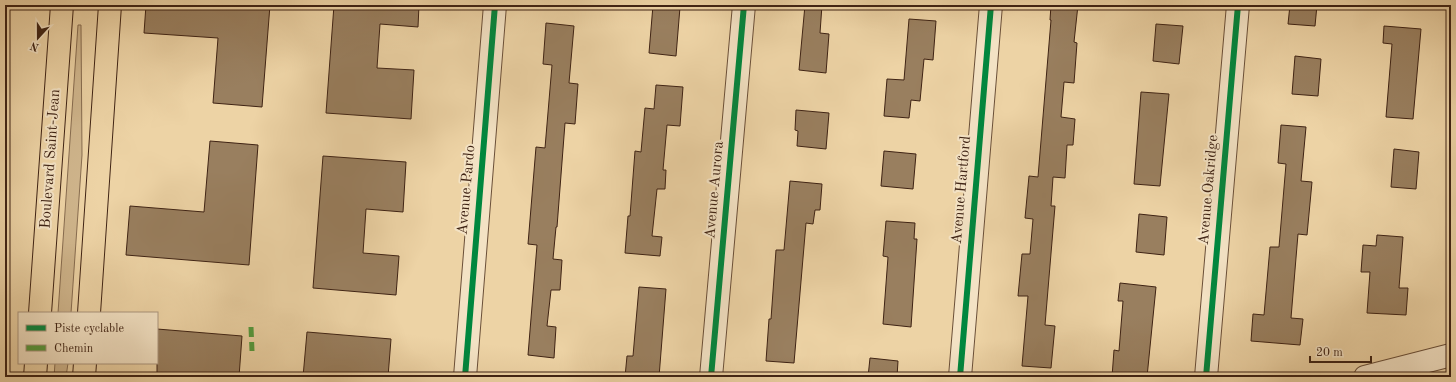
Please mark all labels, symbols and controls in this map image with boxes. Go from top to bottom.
north arrow [18,18,58,58]
text: N [29,39,41,53]
street label: Boulevard Saint-Jean [39,89,63,229]
street label: Avenue Oakridge [1197,134,1221,246]
street label: Avenue Hartford [950,135,974,245]
street label: Avenue Aurora [703,140,727,240]
street label: Avenue Pardo [456,144,478,236]
legend [18,312,158,364]
text: Piste cyclable [54,323,124,335]
scale bar [1310,338,1371,364]
text: Chemin [54,343,94,355]
text: 20 m [1316,347,1343,359]

